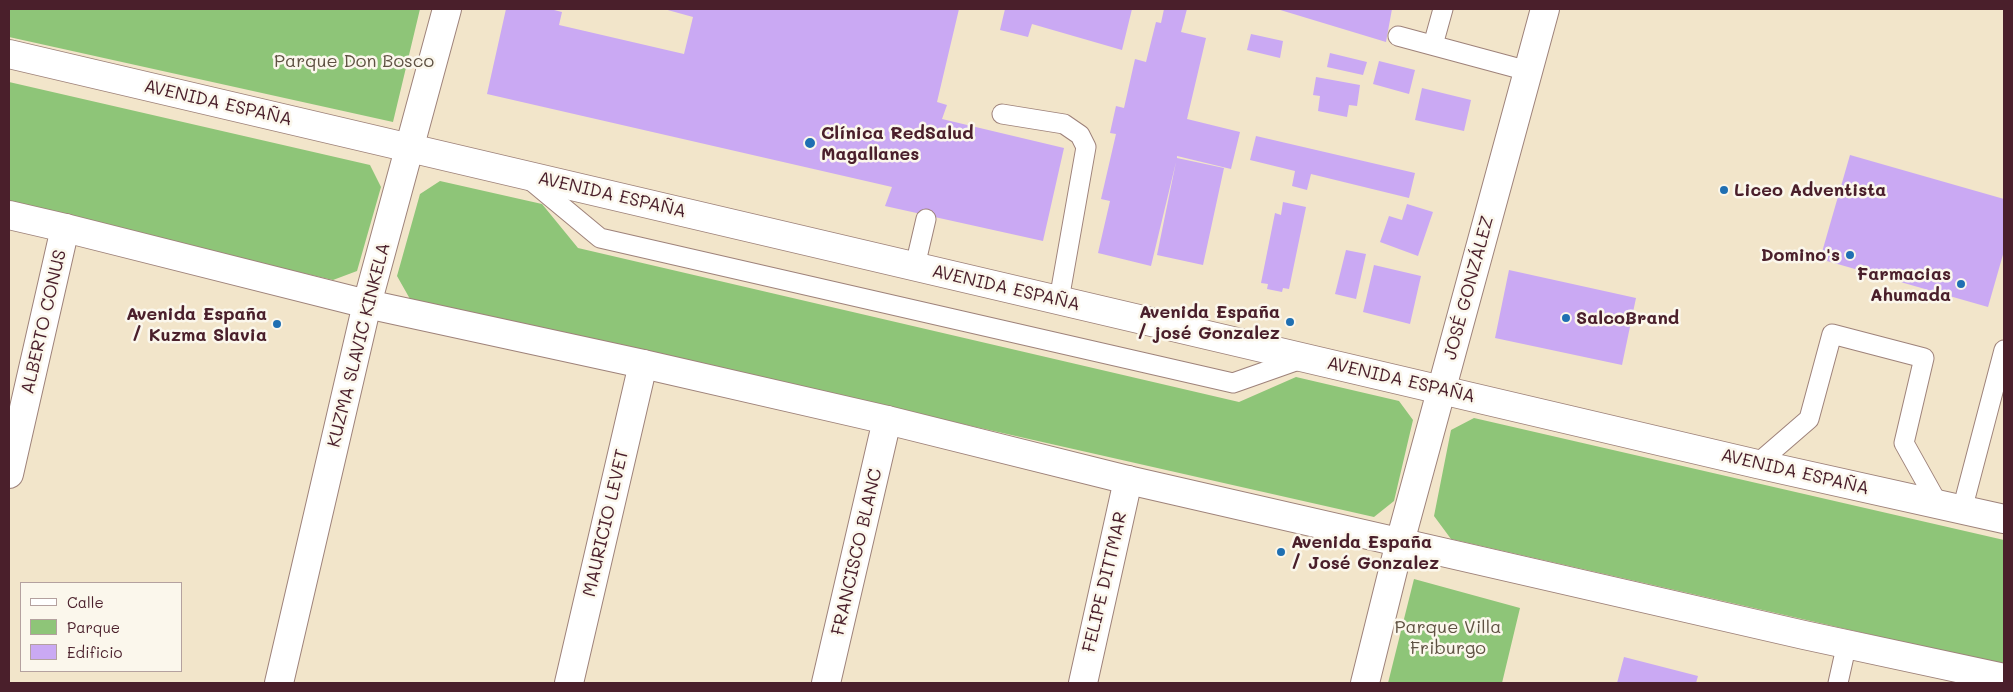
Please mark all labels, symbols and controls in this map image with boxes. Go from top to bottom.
park label: Parque Don Bosco [274,50,434,72]
street label: AVENIDA ESPAÑA [142,75,294,131]
place label: Clínica RedSalud Magallanes [821,122,974,164]
marker: Clínica RedSalud Magallanes [803,136,817,150]
street label: AVENIDA ESPAÑA [536,167,688,223]
place label: Liceo Adventista [1734,179,1886,201]
marker: Liceo Adventista [1718,184,1730,196]
street label: JOSÉ GONZÁLEZ [1439,214,1499,362]
street label: KUZMA SLAVIC KINKELA [323,240,395,450]
place label: Domino's [1761,244,1840,266]
street label: ALBERTO CONUS [17,248,71,396]
marker: Domino's [1844,249,1856,261]
street label: AVENIDA ESPAÑA [930,260,1082,316]
place label: Farmacias Ahumada [1857,263,1951,306]
marker: Farmacias Ahumada [1955,278,1967,290]
place label: Avenida España / josé Gonzalez [1137,301,1280,344]
place label: Avenida España / Kuzma Slavia [126,303,267,346]
place label: SalcoBrand [1576,307,1679,329]
marker: SalcoBrand [1560,312,1572,324]
marker: Avenida España / josé Gonzalez [1284,316,1296,328]
marker: Avenida España / Kuzma Slavia [271,318,283,330]
street label: AVENIDA ESPAÑA [1325,352,1477,408]
street label: AVENIDA ESPAÑA [1719,444,1871,500]
street label: MAURICIO LEVET [579,447,633,599]
street label: FRANCISCO BLANC [827,467,887,637]
street label: FELIPE DITTMAR [1078,510,1132,654]
place label: Avenida España / José Gonzalez [1291,531,1439,574]
marker: Avenida España / José Gonzalez [1275,546,1287,558]
legend [20,582,182,672]
text: Calle [67,592,104,612]
park label: Parque Villa Friburgo [1395,616,1501,659]
text: Parque [67,617,120,637]
text: Edificio [67,642,122,662]

